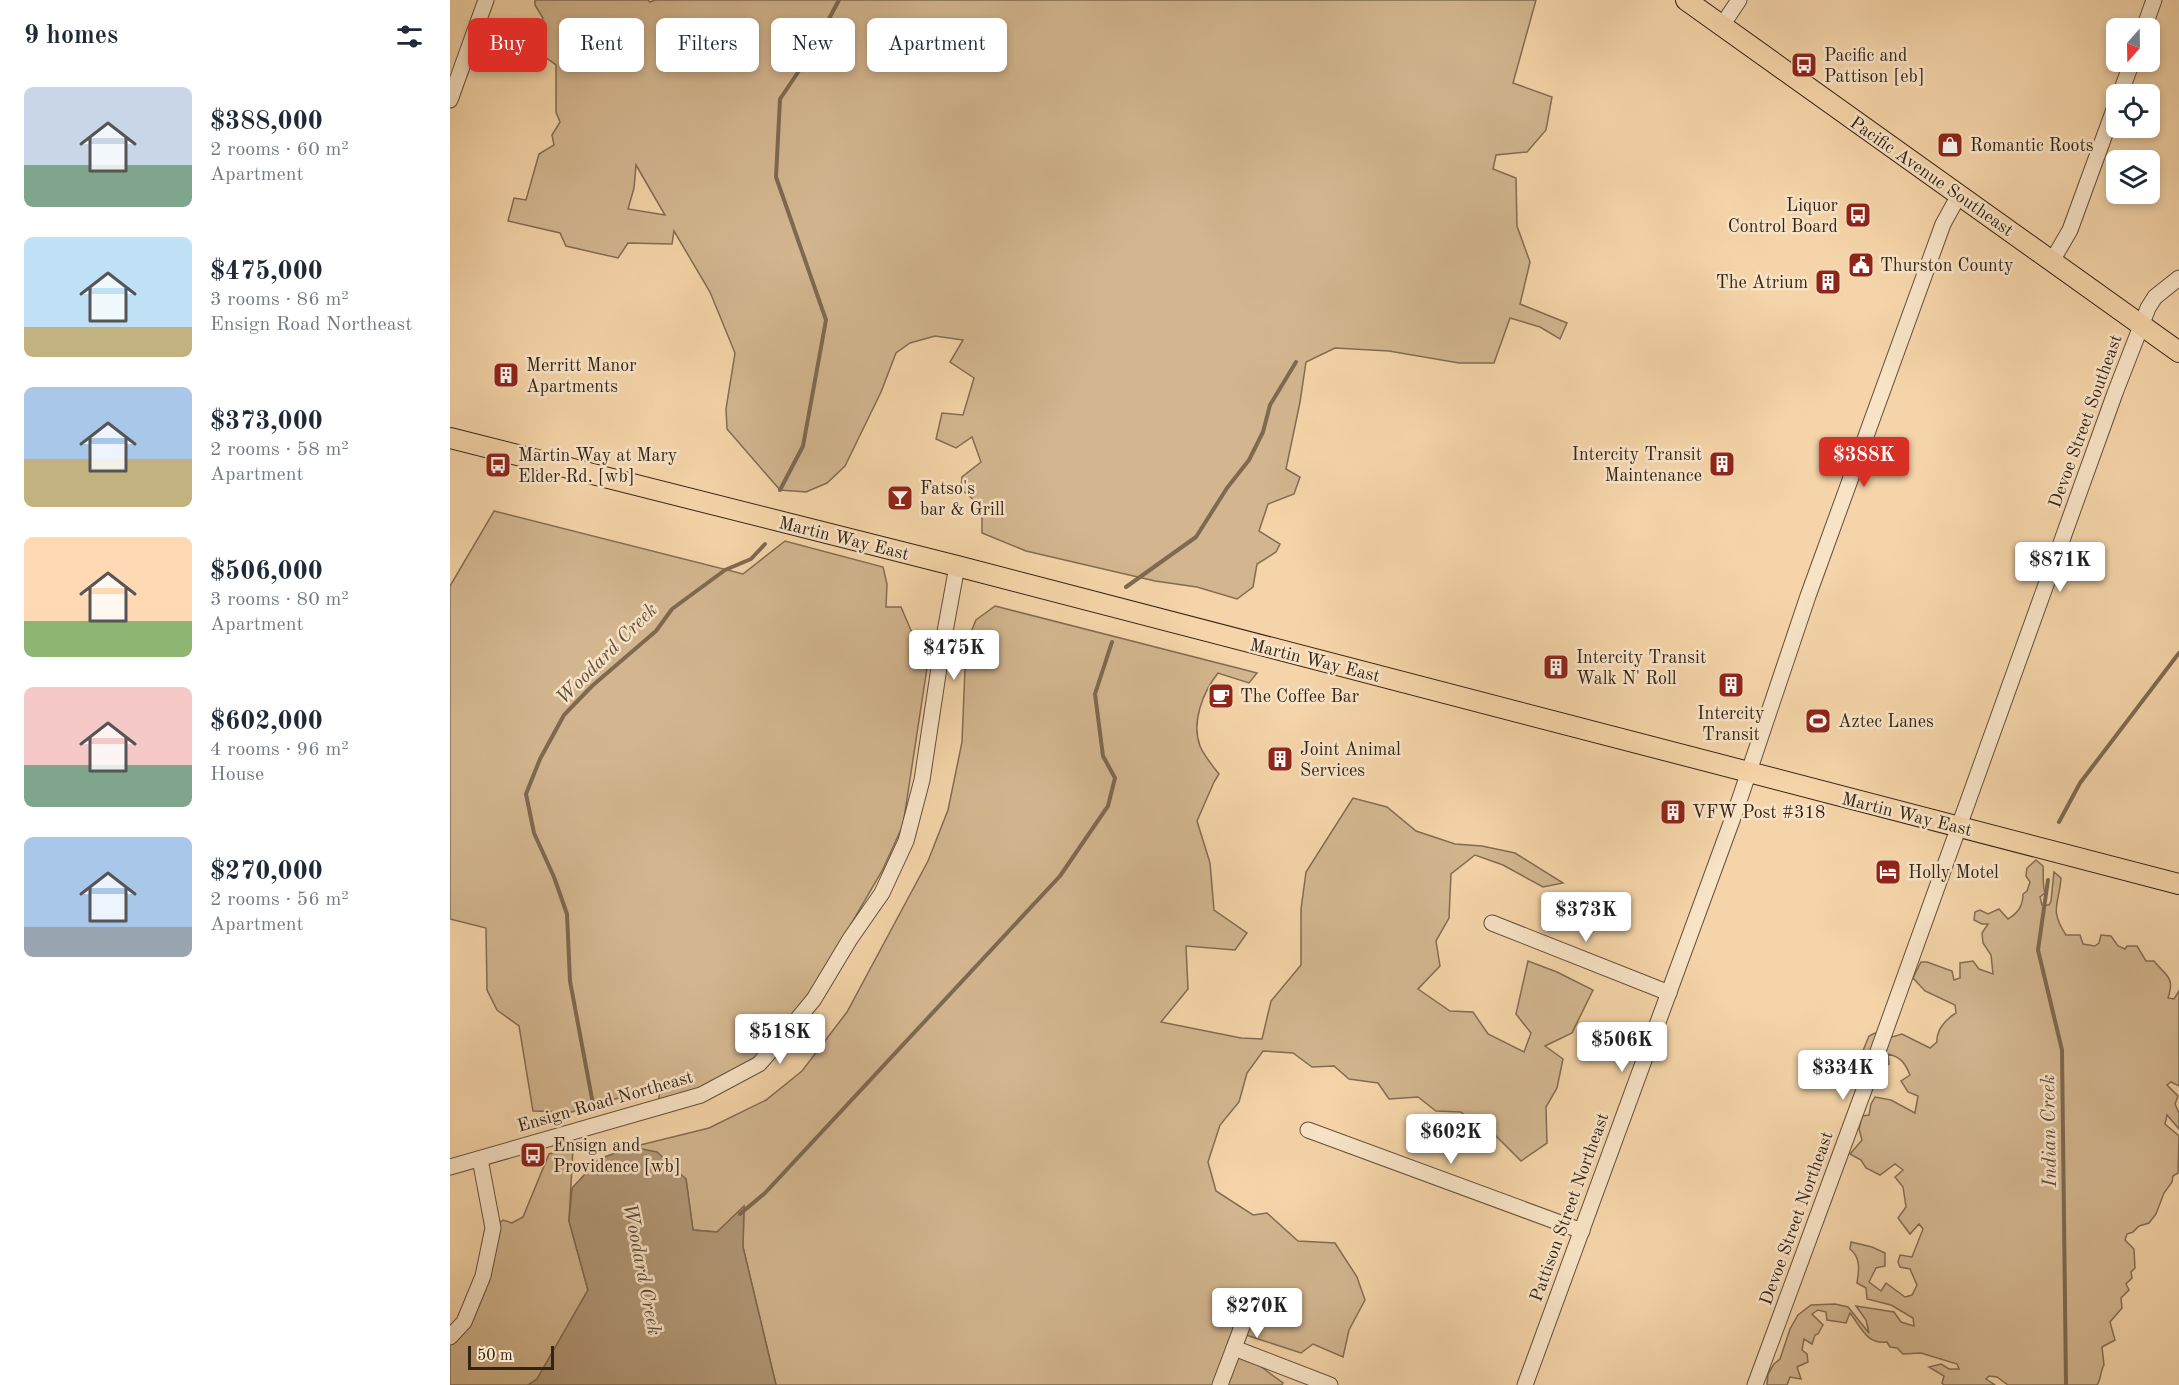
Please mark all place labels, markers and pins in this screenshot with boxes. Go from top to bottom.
place label: Pacific and Pattison [eb] [1824,47,1924,86]
bus stop icon: Pacific and Pattison [eb] [1789,50,1819,80]
shop icon: Romantic Roots [1935,130,1965,160]
place label: Romantic Roots [1970,137,2094,155]
place label: Liquor Control Board [1728,197,1839,236]
bus stop icon: Liquor Control Board [1843,200,1873,230]
public building icon: Thurston County [1846,250,1876,280]
place label: Thurston County [1880,257,2014,275]
building icon: The Atrium [1813,267,1843,297]
place label: The Atrium [1716,274,1808,292]
place label: Merritt Manor Apartments [526,357,637,396]
building icon: Merritt Manor Apartments [491,360,521,390]
pin: $388K [1822,437,1906,488]
place label: Intercity Transit Maintenance [1572,446,1702,485]
place label: Martin Way at Mary Elder Rd. [wb] [518,447,678,486]
building icon: Intercity Transit Maintenance [1707,449,1737,479]
bus stop icon: Martin Way at Mary Elder Rd. [wb] [483,450,513,480]
place label: Fatso's bar & Grill [920,480,1005,519]
bar icon: Fatso's bar & Grill [885,483,915,513]
pin: $871K [2018,542,2102,593]
pin: $475K [912,630,996,681]
place label: Intercity Transit Walk N' Roll [1576,649,1706,688]
building icon: Intercity Transit Walk N' Roll [1541,652,1571,682]
building icon: Intercity Transit [1716,670,1746,700]
cafe icon: The Coffee Bar [1206,681,1236,711]
place label: The Coffee Bar [1240,688,1360,706]
place label: Intercity Transit [1697,705,1765,744]
sports icon: Aztec Lanes [1803,706,1833,736]
place label: Aztec Lanes [1838,713,1934,731]
place label: Joint Animal Services [1300,741,1401,780]
building icon: Joint Animal Services [1265,744,1295,774]
building icon: VFW Post #318 [1658,797,1688,827]
place label: VFW Post #318 [1692,804,1825,822]
hotel icon: Holly Motel [1873,857,1903,887]
place label: Holly Motel [1908,864,1999,882]
pin: $373K [1544,892,1628,943]
pin: $518K [738,1014,822,1065]
pin: $506K [1580,1022,1664,1073]
pin: $334K [1801,1050,1885,1101]
pin: $602K [1409,1114,1493,1165]
place label: Ensign and Providence [wb] [553,1137,681,1176]
bus stop icon: Ensign and Providence [wb] [518,1140,548,1170]
pin: $270K [1215,1288,1299,1339]

